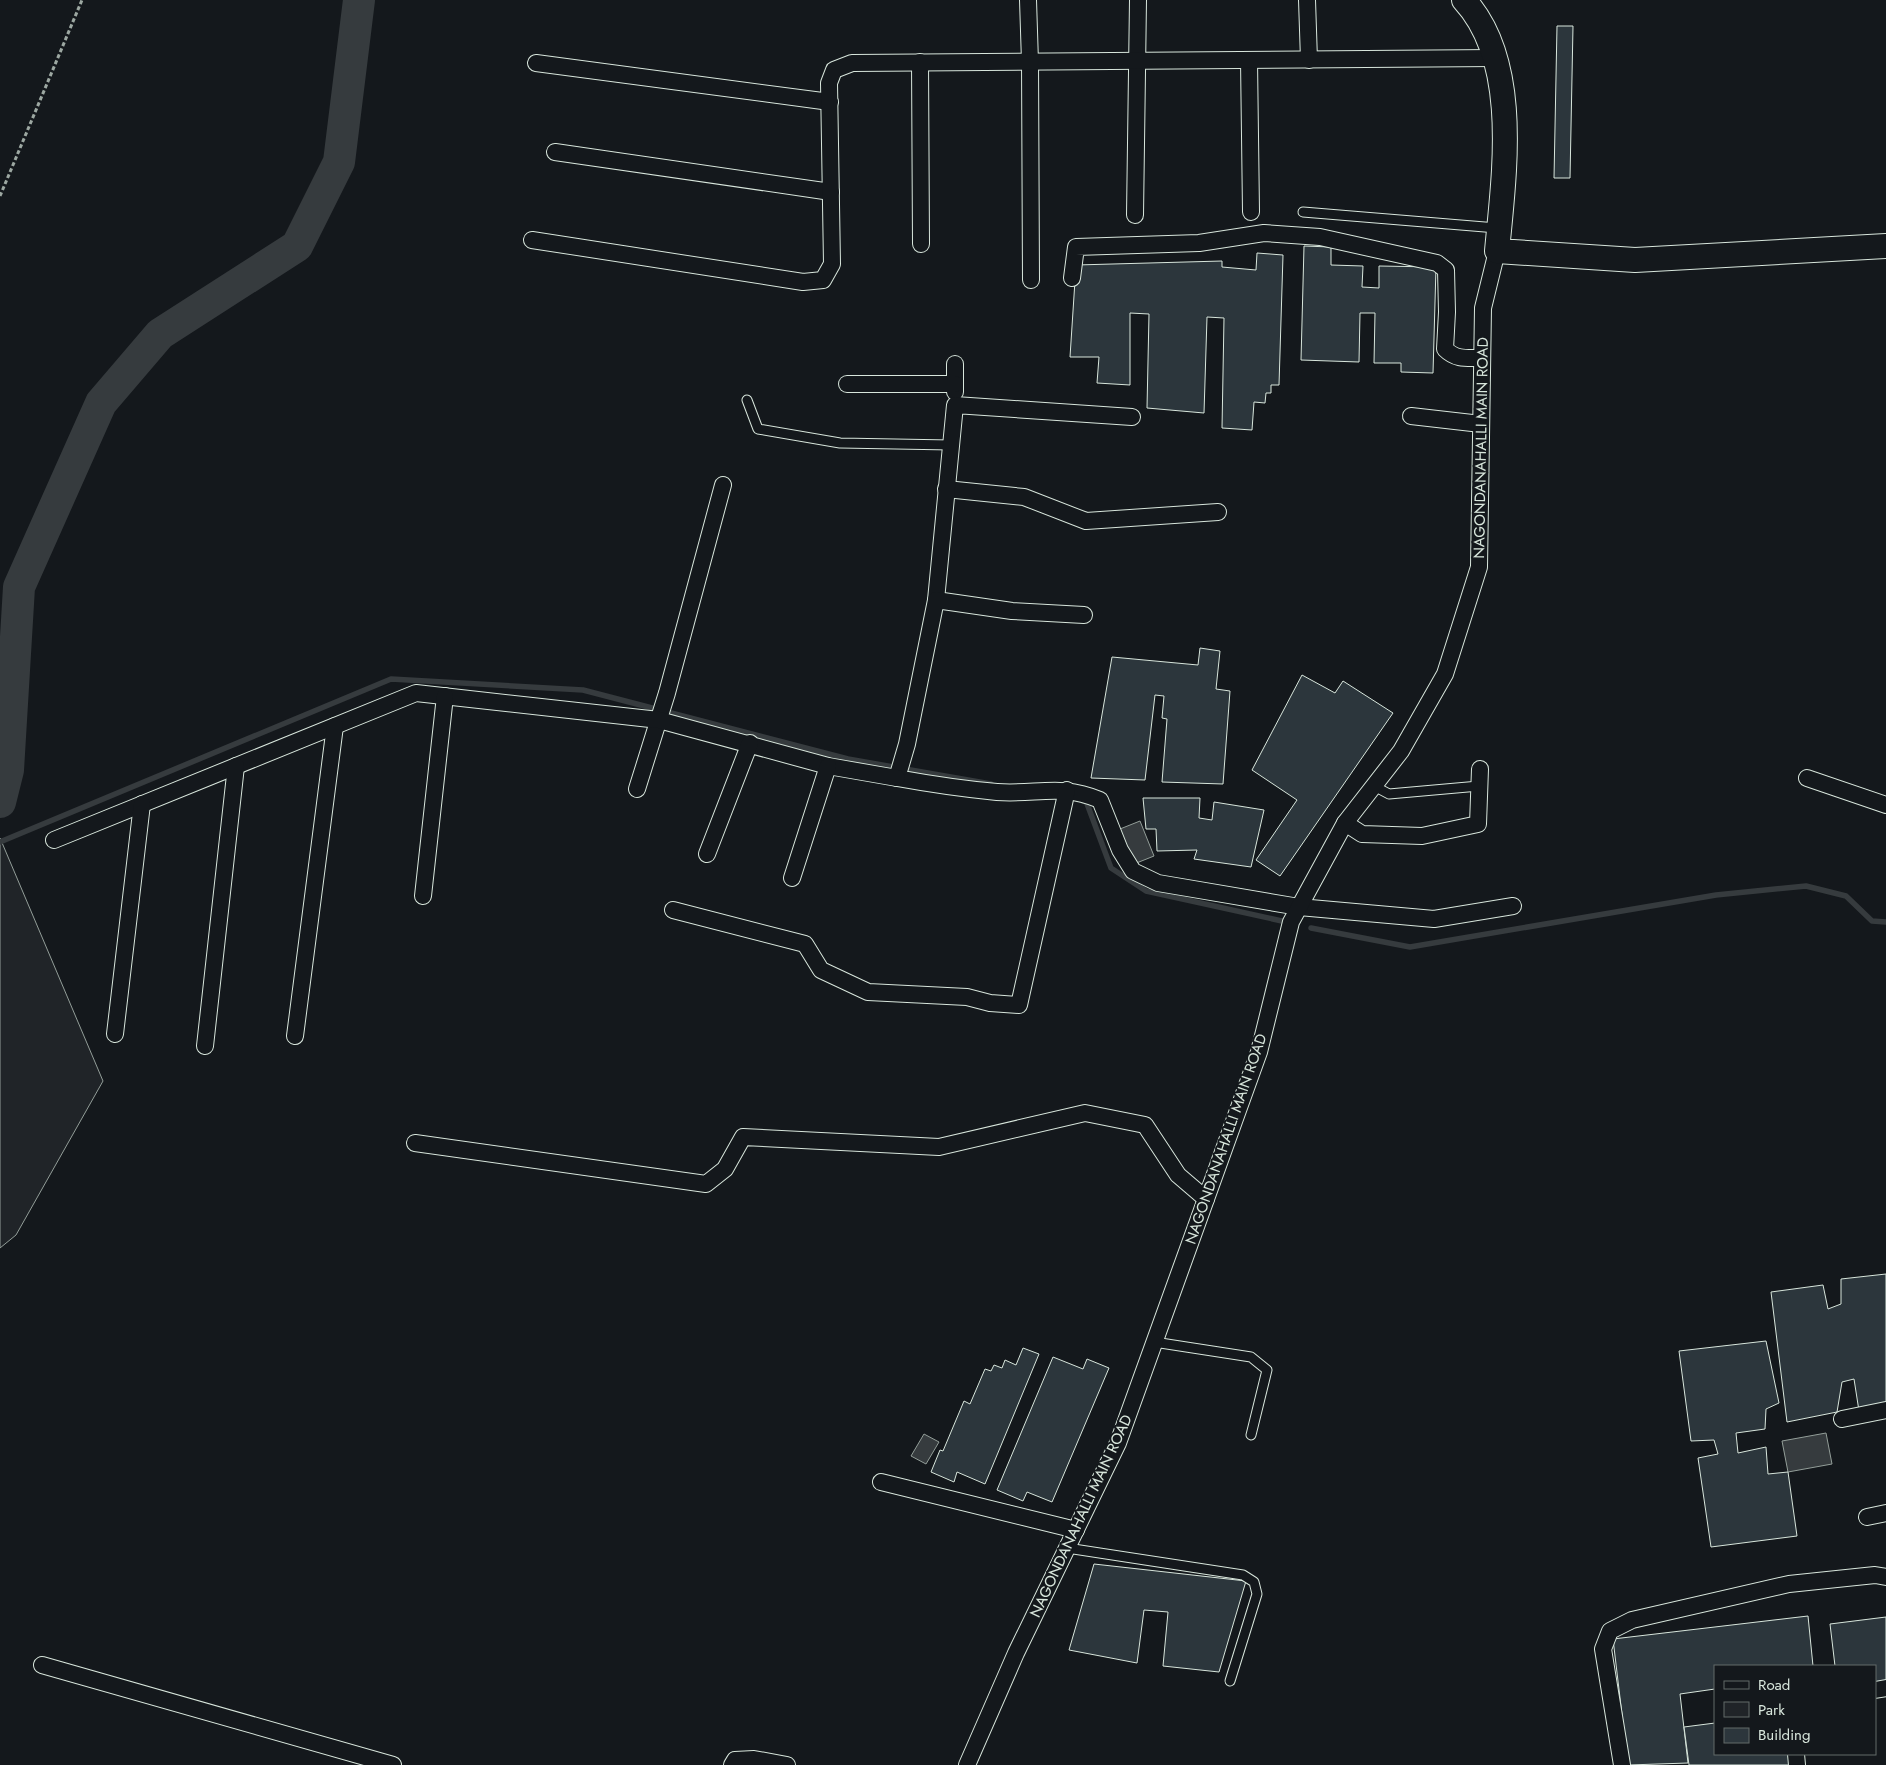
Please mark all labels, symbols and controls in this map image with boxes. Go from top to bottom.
street label: NAGONDANAHALLI MAIN ROAD [1468,337,1494,559]
street label: NAGONDANAHALLI MAIN ROAD [1180,1031,1272,1247]
street label: NAGONDANAHALLI MAIN ROAD [1024,1411,1138,1621]
legend [1714,1665,1876,1755]
text: Road [1758,1674,1790,1696]
text: Park [1758,1699,1785,1721]
text: Building [1758,1724,1810,1746]

